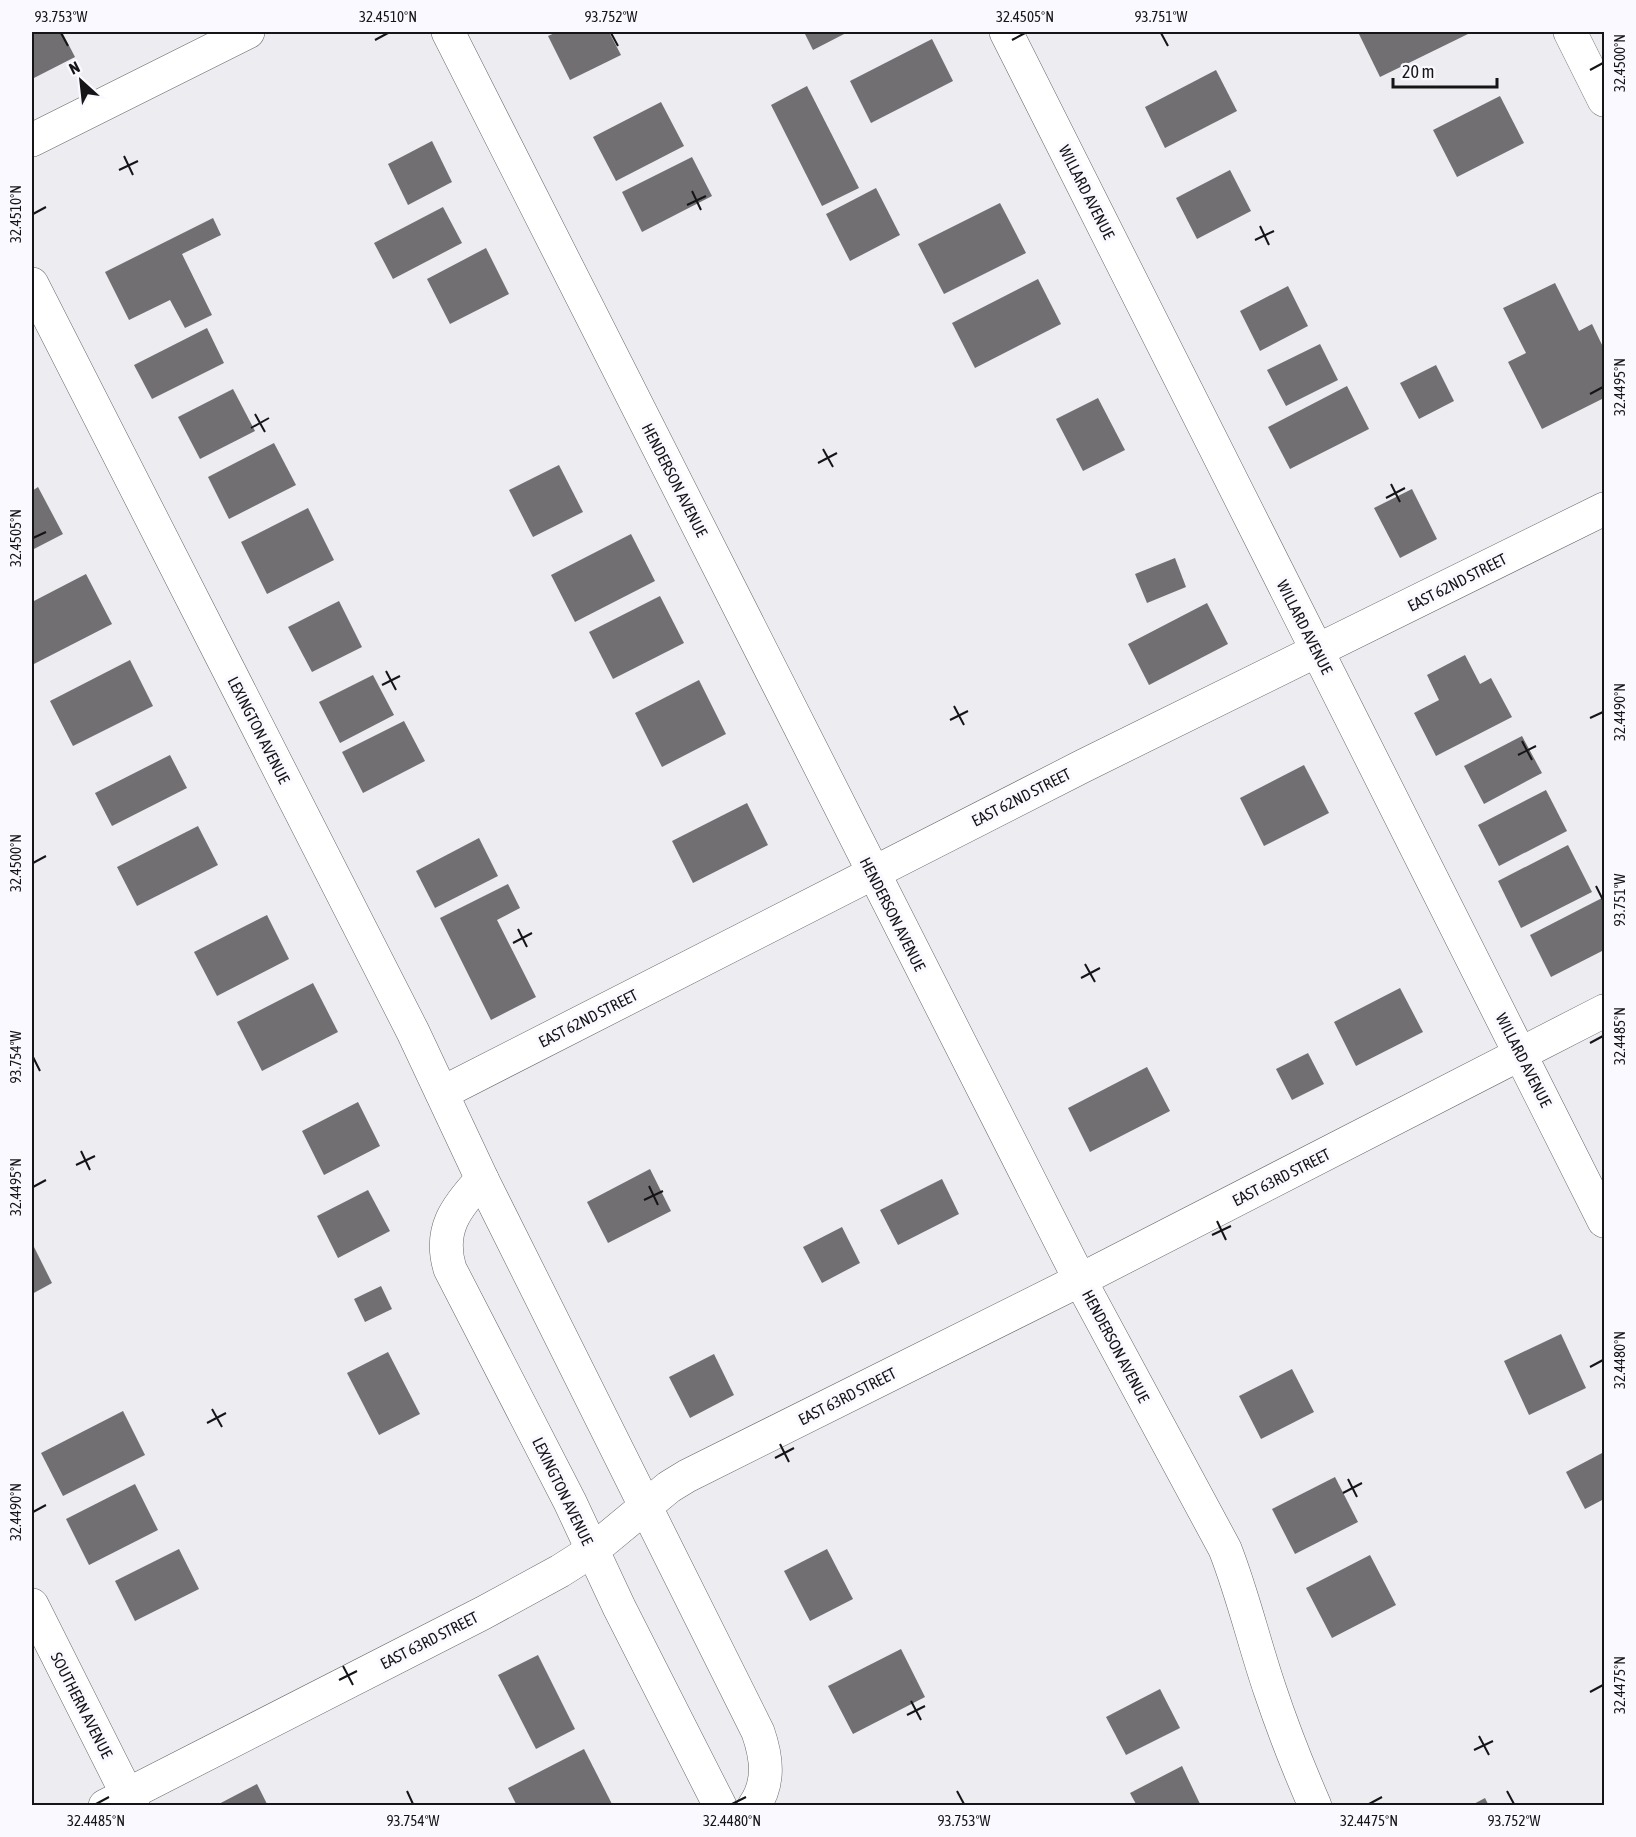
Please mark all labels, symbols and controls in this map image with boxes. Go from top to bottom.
text: 93.753°W [35,8,88,25]
text: 32.4510°N [359,8,417,25]
text: 93.752°W [585,8,638,25]
text: 32.4505°N [996,8,1054,25]
text: 93.751°W [1135,8,1188,25]
text: 32.4500°N [1611,34,1628,92]
north arrow [51,51,111,111]
scale bar [1393,51,1496,89]
text: N [66,57,82,78]
text: 20 m [1402,61,1434,82]
street label: WILLARD AVENUE [1056,142,1118,242]
text: 32.4510°N [7,185,24,243]
text: 32.4495°N [1611,358,1628,416]
street label: HENDERSON AVENUE [639,420,711,540]
text: 32.4505°N [7,509,24,567]
street label: EAST 62ND STREET [1405,549,1509,615]
street label: WILLARD AVENUE [1274,577,1336,677]
street label: LEXINGTON AVENUE [224,673,294,787]
text: 32.4490°N [1611,683,1628,741]
street label: EAST 62ND STREET [969,764,1073,830]
text: 32.4500°N [7,834,24,892]
street label: HENDERSON AVENUE [857,854,929,974]
text: 93.751°W [1611,873,1628,926]
street label: EAST 62ND STREET [536,985,640,1051]
text: 32.4485°N [1611,1007,1628,1065]
street label: WILLARD AVENUE [1493,1010,1555,1110]
text: 93.754°W [7,1030,24,1083]
street label: EAST 63RD STREET [1229,1145,1333,1209]
text: 32.4495°N [7,1158,24,1216]
street label: HENDERSON AVENUE [1079,1287,1153,1406]
text: 32.4480°N [1611,1331,1628,1389]
street label: EAST 63RD STREET [795,1364,899,1428]
street label: LEXINGTON AVENUE [529,1434,597,1548]
text: 32.4490°N [7,1483,24,1541]
street label: EAST 63RD STREET [377,1608,481,1672]
street label: SOUTHERN AVENUE [48,1649,116,1761]
text: 32.4475°N [1611,1656,1628,1714]
text: 32.4485°N [67,1812,125,1829]
text: 93.754°W [387,1812,440,1829]
text: 32.4480°N [703,1812,761,1829]
text: 93.753°W [938,1812,991,1829]
text: 32.4475°N [1340,1812,1398,1829]
text: 93.752°W [1488,1812,1541,1829]

